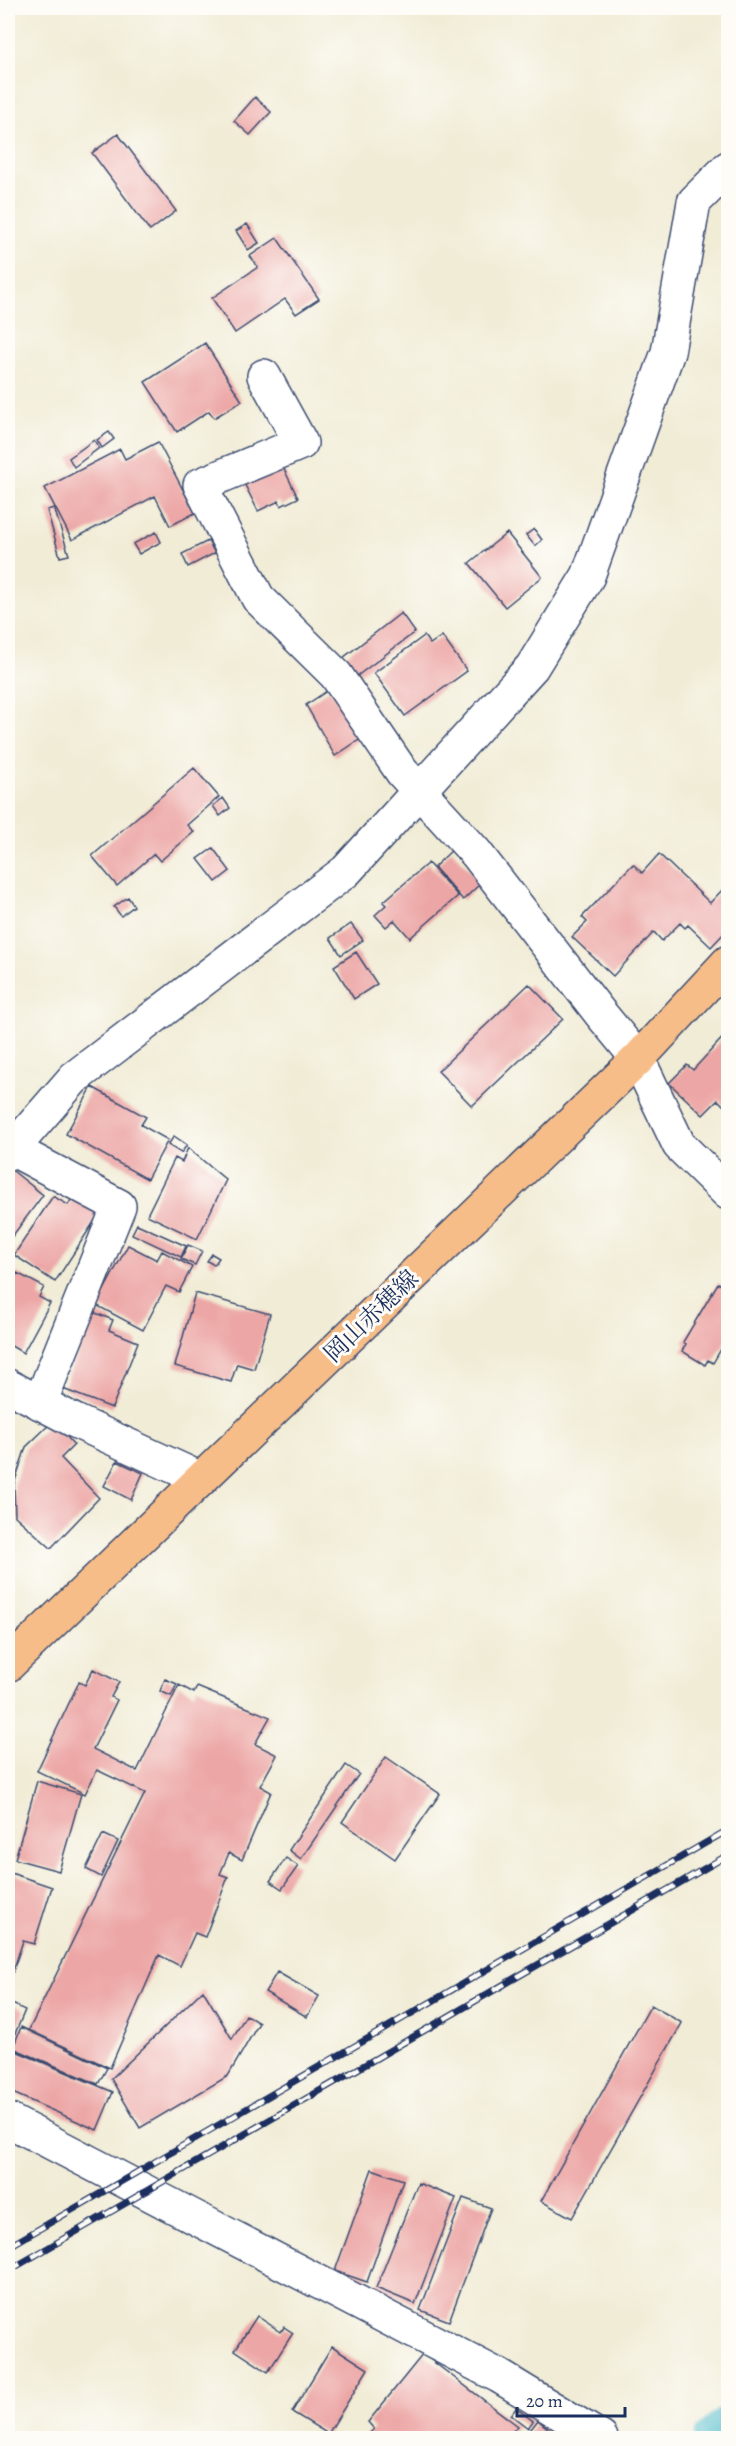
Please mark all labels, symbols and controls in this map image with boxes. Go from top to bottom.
street label: 岡山赤穂線 [317,1263,425,1369]
scale bar [517,2380,625,2418]
text: 20 m [526,2389,563,2413]

